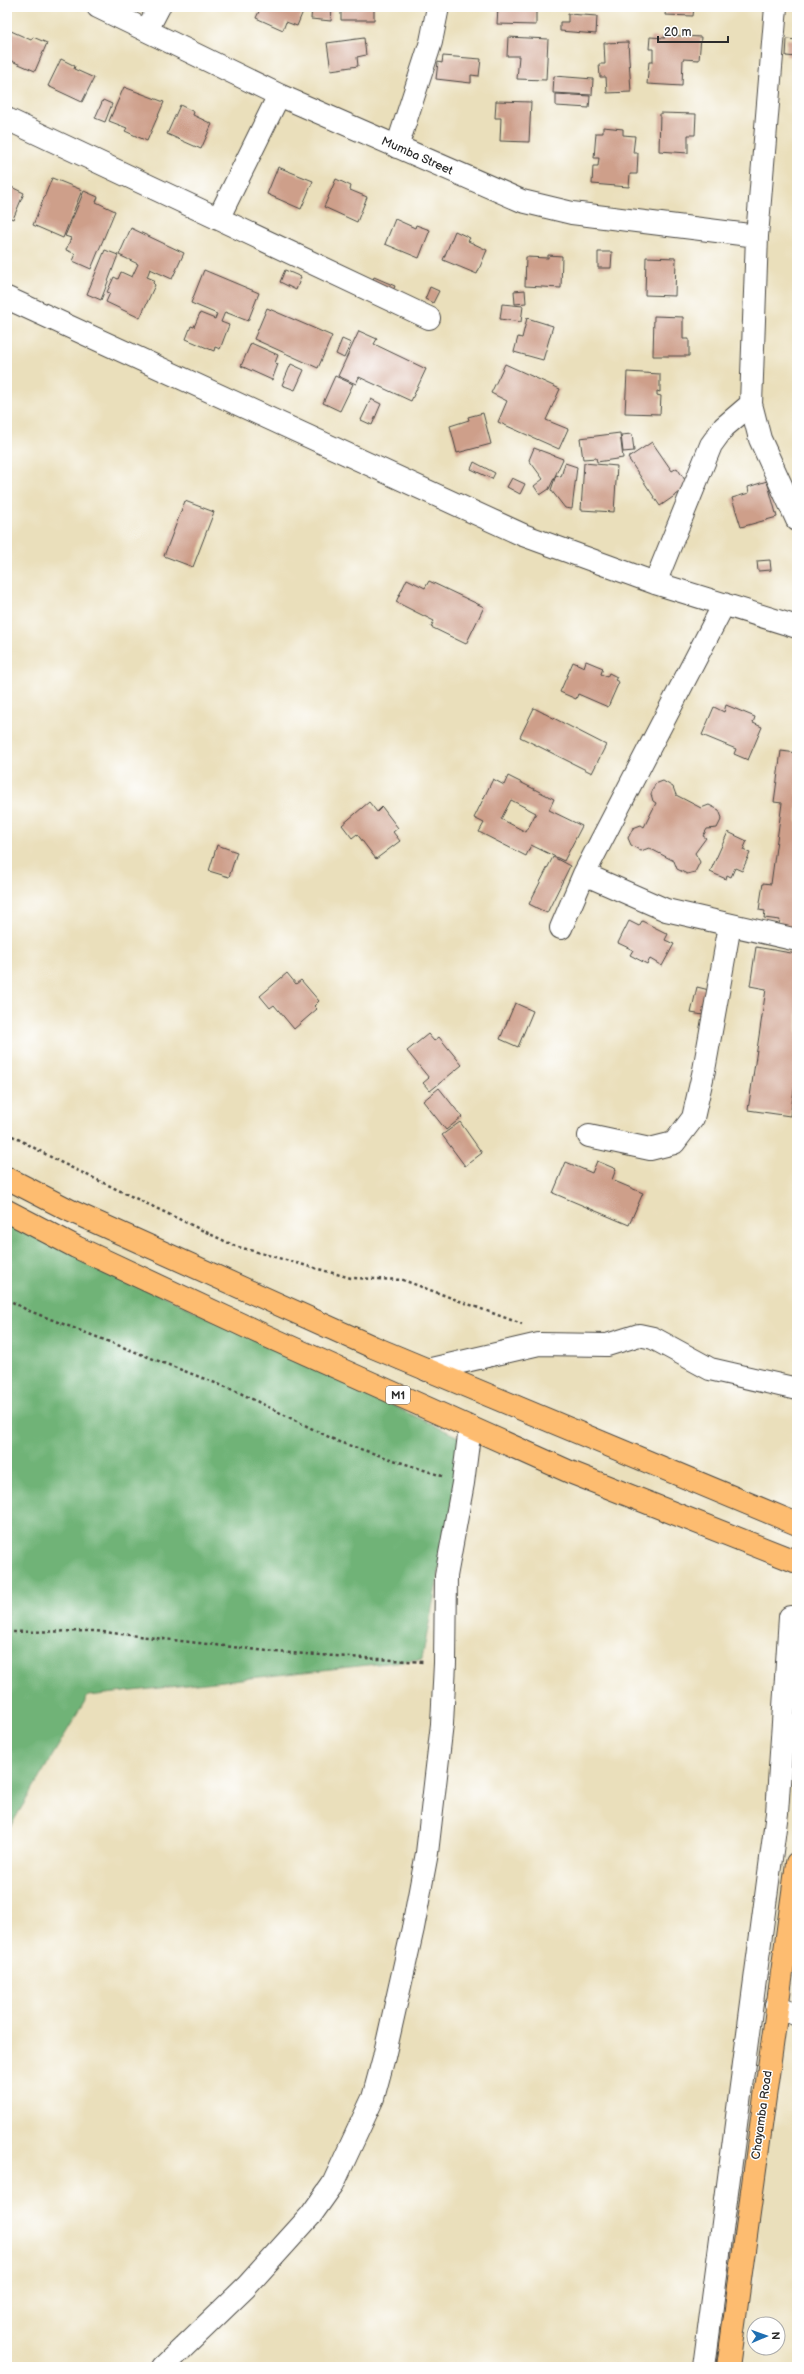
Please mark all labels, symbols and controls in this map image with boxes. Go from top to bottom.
scale bar [658,18,728,44]
text: 20 m [664,25,691,40]
street label: Mumba Street [379,134,455,179]
road number: M1 [386,1386,410,1404]
street label: Chayamba Road [748,2069,776,2160]
north arrow [746,2316,786,2356]
text: N [769,2331,782,2340]

